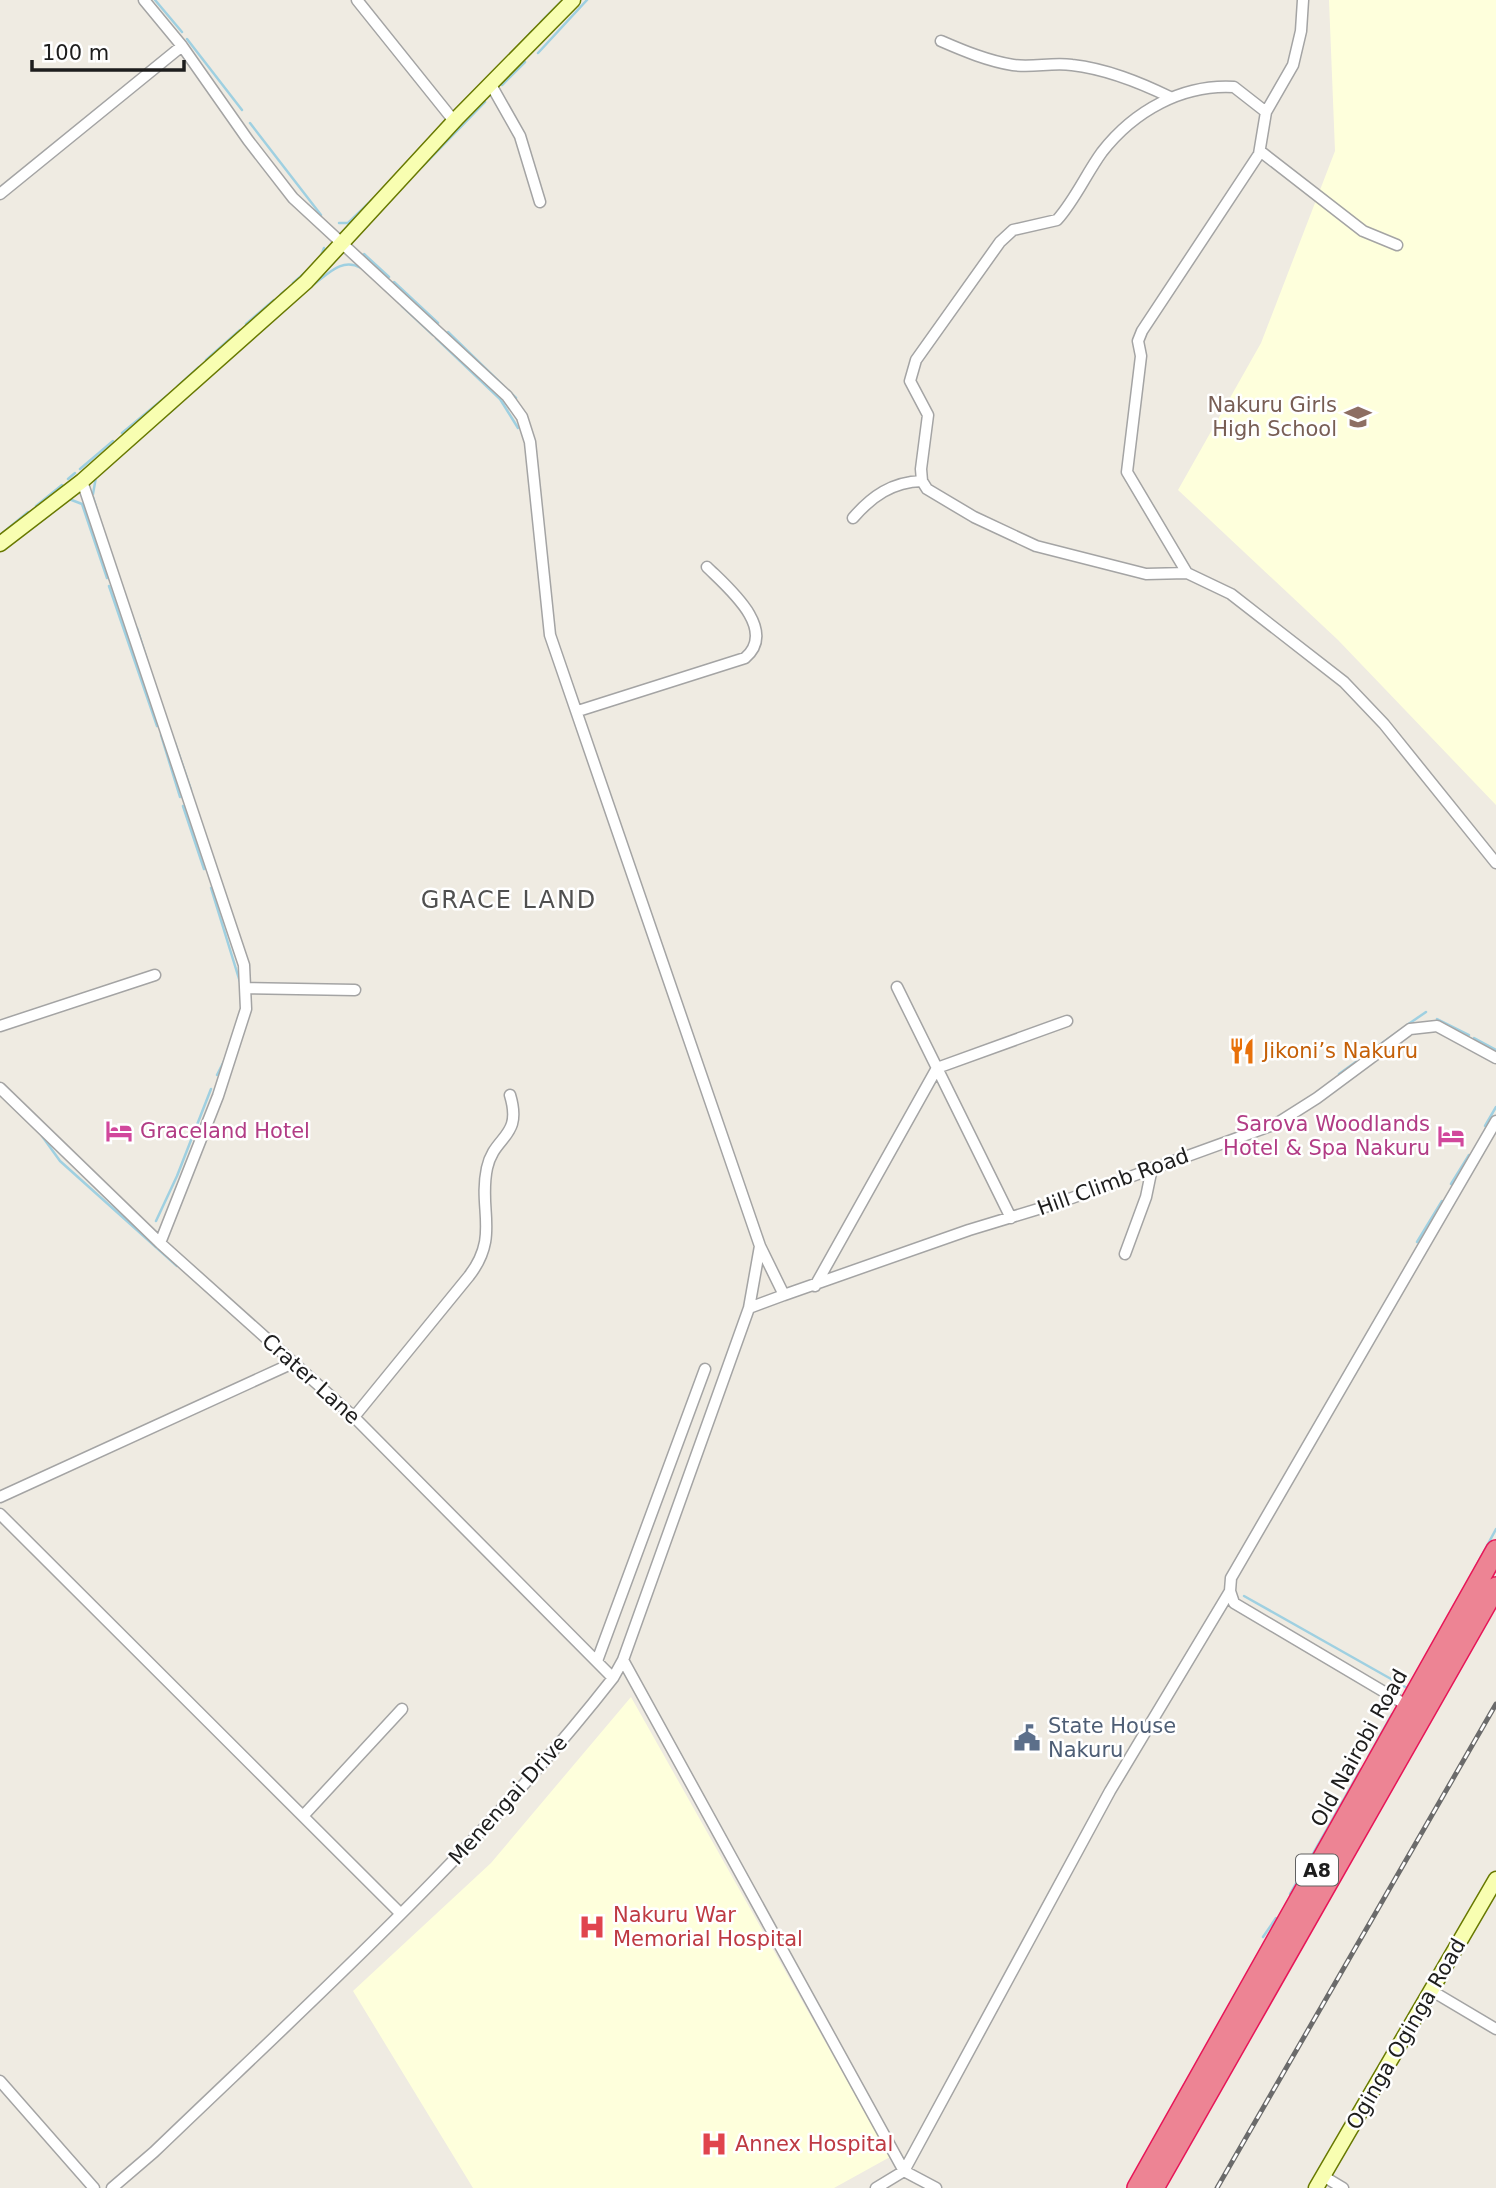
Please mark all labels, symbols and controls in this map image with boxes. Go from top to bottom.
scale bar [32,28,184,72]
text: 100 m [42,41,109,65]
place label: Nakuru Girls High School [1207,393,1337,441]
school or university icon: Nakuru Girls High School [1343,402,1373,432]
district label: GRACE LAND [421,886,597,914]
restaurant icon: Jikoni’s Nakuru [1227,1036,1257,1066]
place label: Jikoni’s Nakuru [1261,1039,1418,1063]
place label: Sarova Woodlands Hotel & Spa Nakuru [1223,1112,1430,1160]
hotel icon: Graceland Hotel [104,1116,134,1146]
place label: Graceland Hotel [140,1119,310,1143]
hotel icon: Sarova Woodlands Hotel & Spa Nakuru [1436,1121,1466,1151]
street label: Hill Climb Road [1034,1143,1192,1221]
street label: Crater Lane [257,1329,365,1429]
street label: Old Nairobi Road [1306,1665,1412,1831]
place label: State House Nakuru [1048,1714,1176,1762]
public building icon: State House Nakuru [1012,1723,1042,1753]
street label: Menengai Drive [444,1731,572,1869]
road number: A8 [1296,1854,1338,1886]
place label: Nakuru War Memorial Hospital [613,1903,803,1951]
hospital icon: Nakuru War Memorial Hospital [577,1912,607,1942]
street label: Oginga Oginga Road [1341,1934,1471,2134]
hospital icon: Annex Hospital [699,2129,729,2159]
place label: Annex Hospital [735,2132,893,2156]

